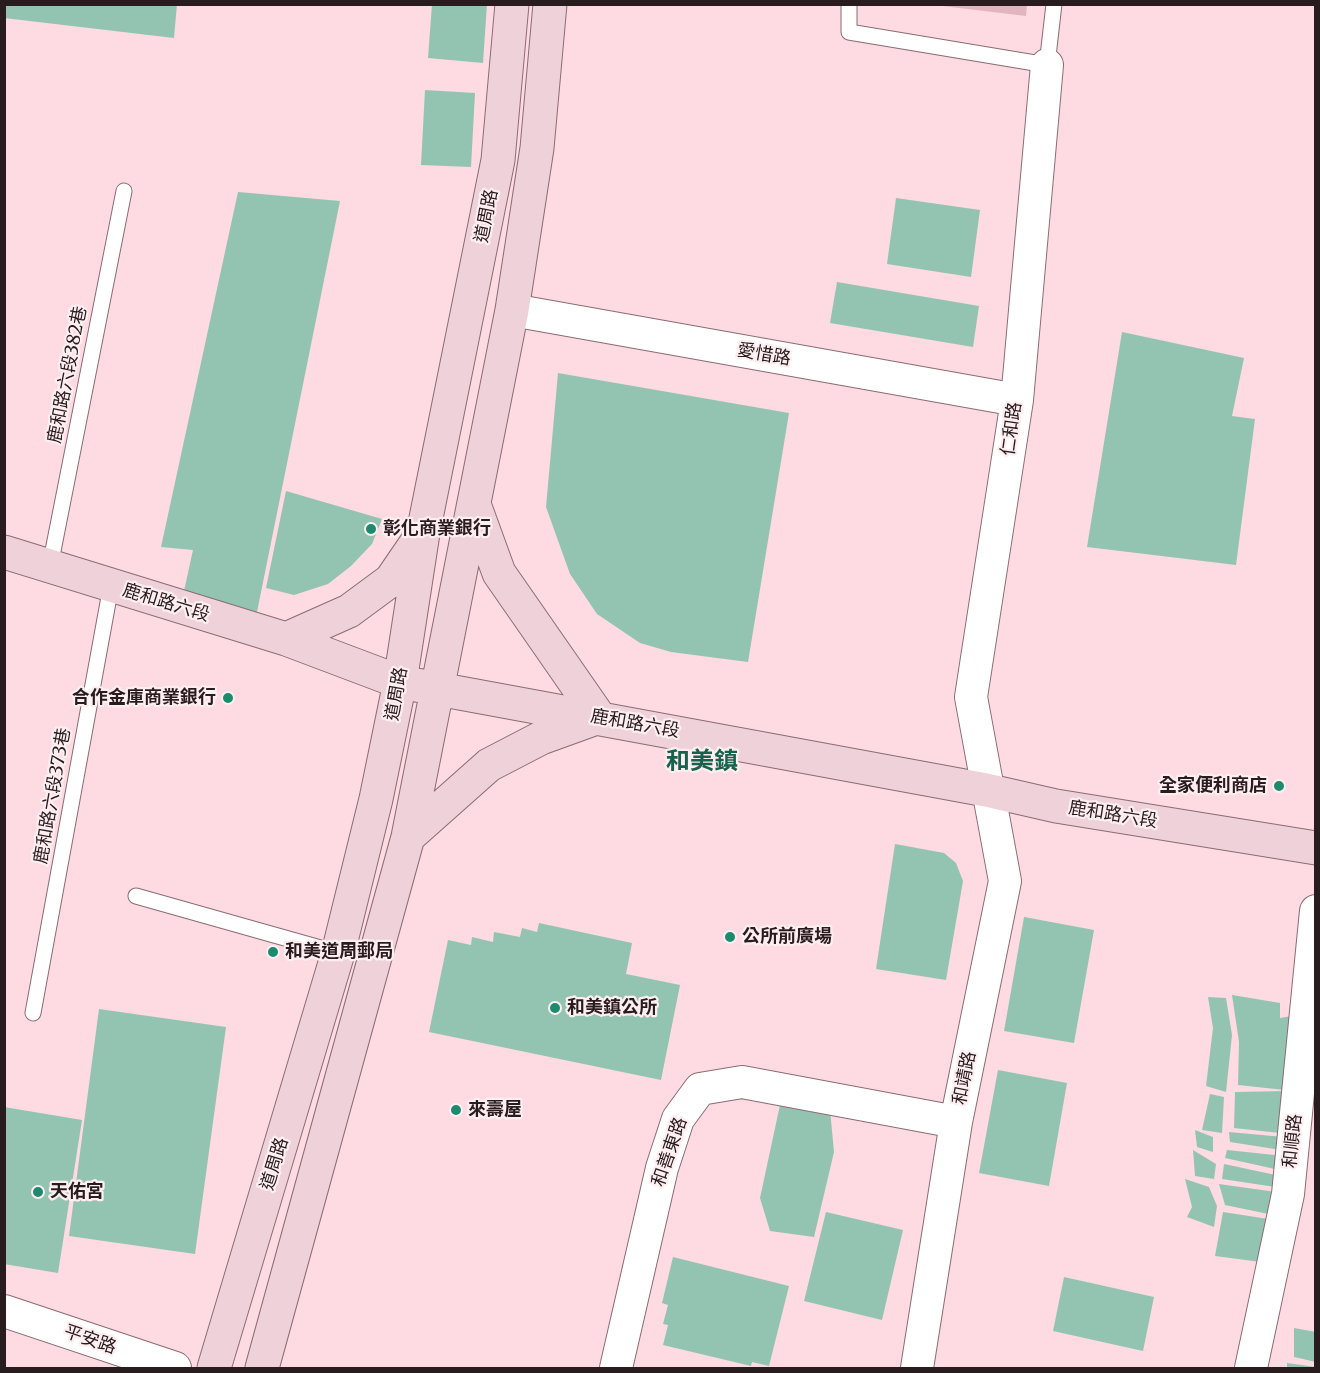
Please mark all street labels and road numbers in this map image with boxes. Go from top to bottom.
street label: 道周路 [471,187,503,245]
street label: 鹿和路六段382巷 [44,305,92,445]
street label: 愛惜路 [736,340,792,370]
street label: 仁和路 [998,401,1026,457]
street label: 鹿和路六段 [120,580,212,626]
street label: 道周路 [382,666,412,722]
street label: 鹿和路六段 [589,706,681,742]
street label: 鹿和路六段373巷 [30,726,76,866]
street label: 鹿和路六段 [1067,797,1159,833]
street label: 和靖路 [949,1049,981,1107]
street label: 和順路 [1279,1113,1307,1169]
street label: 和善東路 [648,1114,692,1190]
street label: 道周路 [257,1135,293,1193]
street label: 平安路 [61,1321,119,1359]

